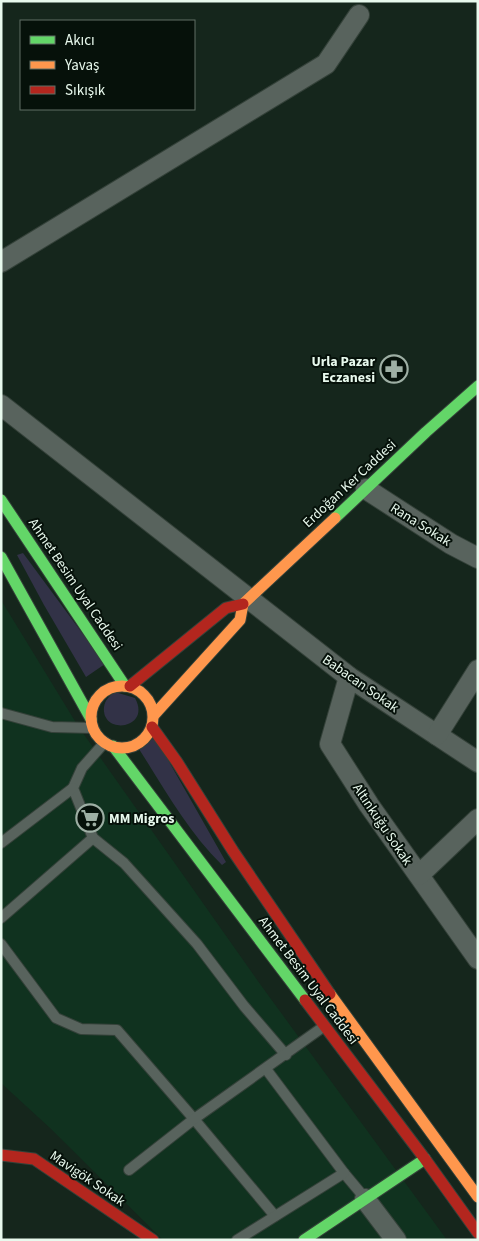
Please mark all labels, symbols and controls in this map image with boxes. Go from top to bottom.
legend [20,20,195,110]
text: Akıcı [65,30,95,51]
text: Yavaş [64,55,99,76]
text: Sıkışık [65,80,106,101]
place label: Urla Pazar Eczanesi [311,352,375,388]
pharmacy icon: Urla Pazar Eczanesi [379,354,409,384]
street label: Erdoğan Ker Caddesi [299,435,401,532]
street label: Rana Sokak [386,498,455,551]
street label: Ahmet Besim Uyal Caddesi [23,514,127,655]
street label: Babacan Sokak [318,650,403,718]
street label: Altınkuğu Sokak [347,780,417,869]
supermarket icon: MM Migros [75,803,105,833]
place label: MM Migros [109,809,174,829]
street label: Ahmet Besim Uyal Caddesi [253,912,363,1049]
street label: Mavigök Sokak [46,1146,129,1212]

